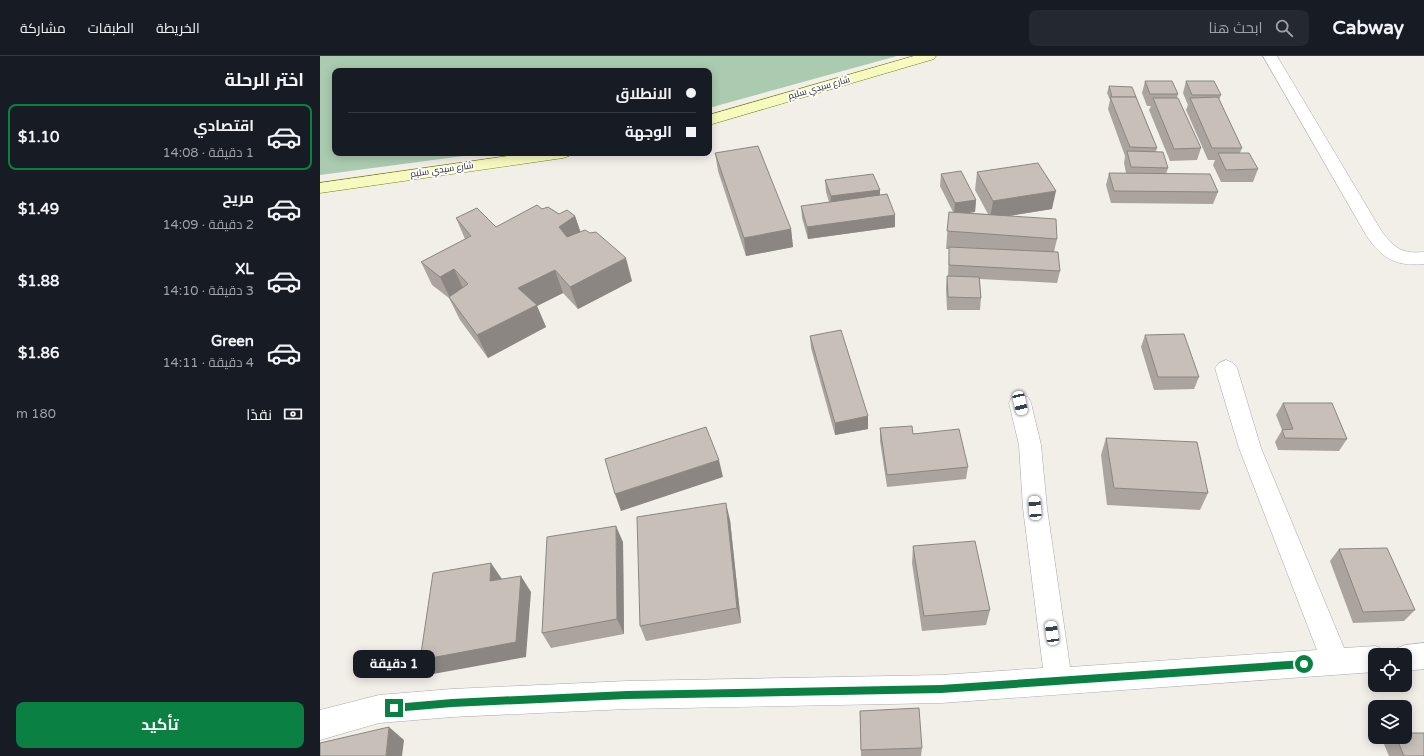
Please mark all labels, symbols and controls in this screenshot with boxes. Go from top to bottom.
search box [1029,10,1309,46]
icon: search [1273,17,1295,39]
text: Cabway [1333,17,1404,39]
text: ابحث هنا [1209,19,1263,37]
text: مشاركة [20,20,66,37]
text: الطبقات [88,20,134,37]
text: الخريطة [156,20,200,37]
text: اختر الرحلة [225,69,304,91]
street label: شارع سيدي سليم [787,74,851,103]
text: الانطلاق [616,85,672,103]
text: اقتصادي [194,117,254,135]
icon: car [266,119,302,155]
text: الوجهة [625,123,672,141]
text: $1.10 [18,128,59,146]
text: 1 دقيقة · 14:08 [162,145,254,161]
street label: شارع سيدي سليم [410,160,475,181]
text: مريح [222,189,254,207]
icon: car [266,191,302,227]
text: $1.49 [18,200,59,218]
text: 2 دقيقة · 14:09 [162,217,254,233]
text: XL [235,260,254,278]
icon: car [266,263,302,299]
text: $1.88 [18,272,59,290]
text: 3 دقيقة · 14:10 [162,283,254,299]
text: Green [211,332,254,350]
icon: car [266,335,302,371]
text: $1.86 [18,344,59,362]
text: 4 دقيقة · 14:11 [162,355,254,371]
car [1011,390,1029,416]
icon: cash [282,403,304,425]
text: 180 m [16,406,56,422]
text: نقدًا [246,406,272,424]
car [1028,496,1042,520]
car [1044,620,1060,646]
map controls [1368,648,1412,744]
button: locate [1368,648,1412,692]
callout: 1 دقيقة [353,650,435,678]
route start [1295,655,1313,673]
text: 1 دقيقة [370,656,418,672]
route end [385,699,403,717]
button: layers [1368,700,1412,744]
button: تأكيد [16,702,304,748]

